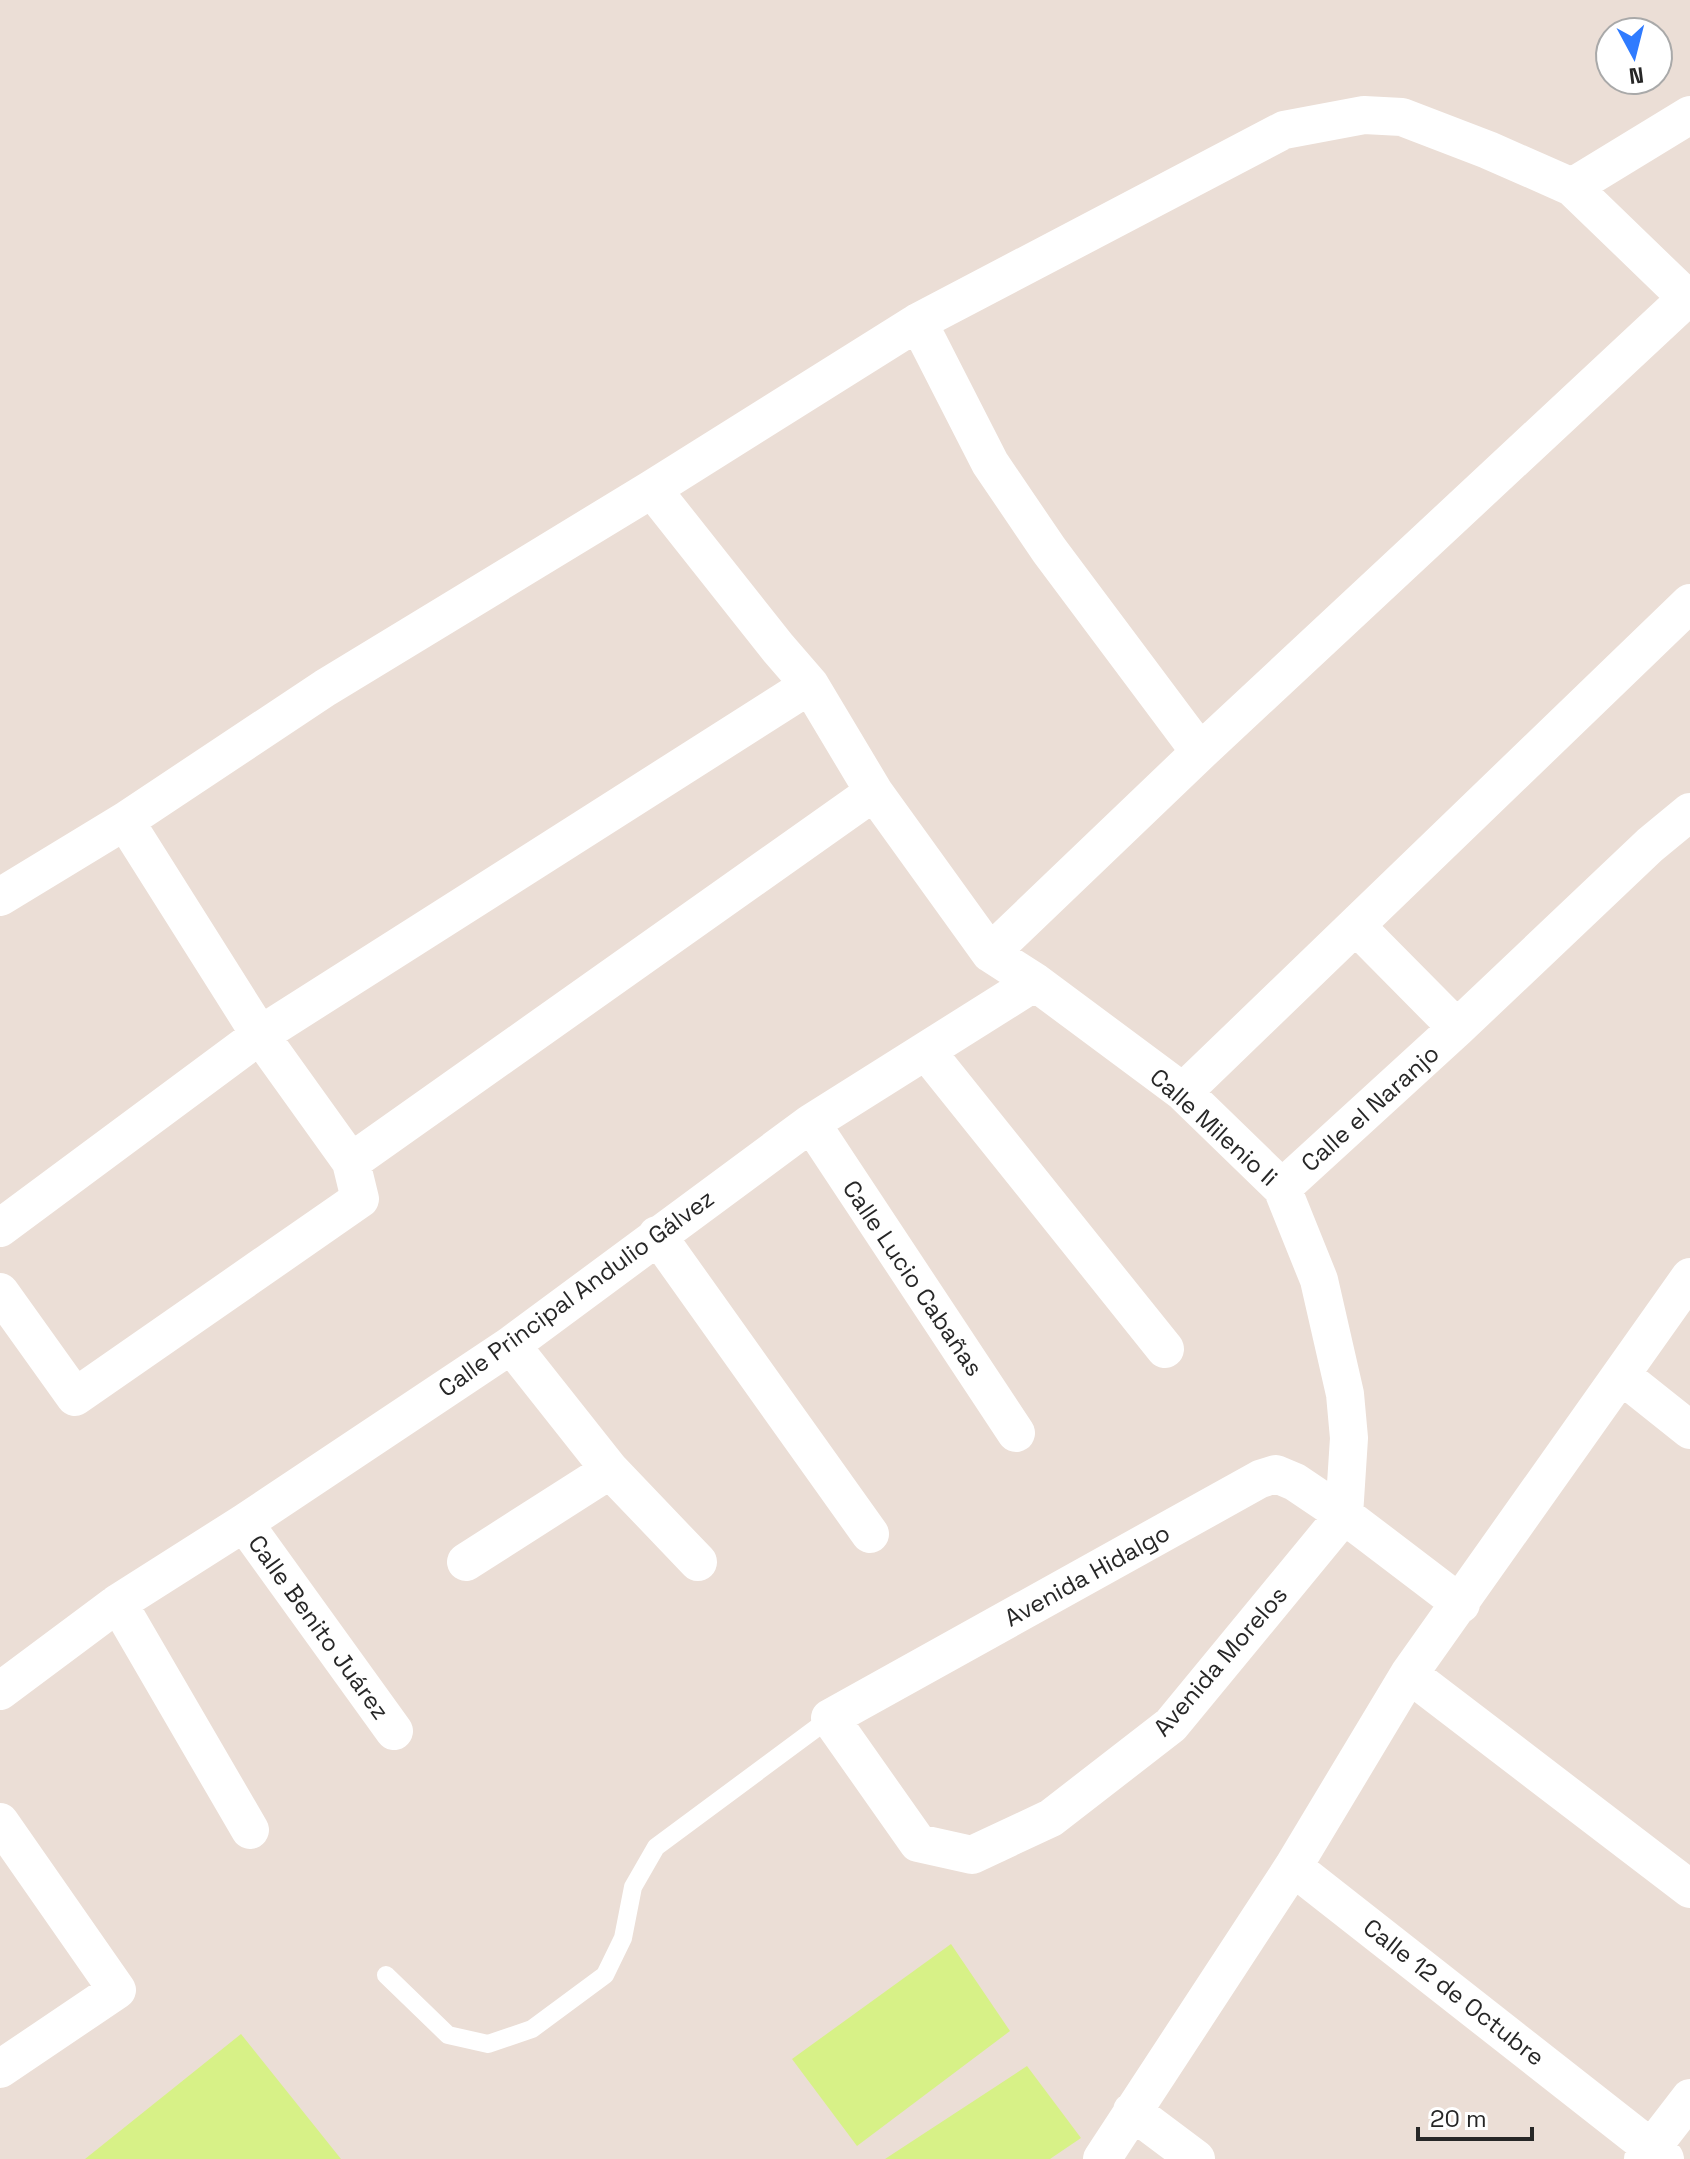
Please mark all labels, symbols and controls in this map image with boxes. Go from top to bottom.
north arrow [1594,16,1674,96]
text: N [1627,61,1645,91]
street label: Calle el Naranjo [1295,1038,1445,1178]
street label: Calle Milenio Ii [1144,1061,1284,1193]
street label: Calle Lucio Cabañas [836,1174,990,1382]
street label: Calle Principal Andulio Gálvez [432,1182,720,1404]
street label: Avenida Hidalgo [999,1517,1175,1633]
street label: Calle Benito Juárez [242,1529,396,1725]
street label: Avenida Morelos [1146,1579,1294,1743]
street label: Calle 12 de Octubre [1357,1912,1551,2072]
scale bar [1418,2091,1532,2141]
text: 20 m [1430,2103,1487,2134]

